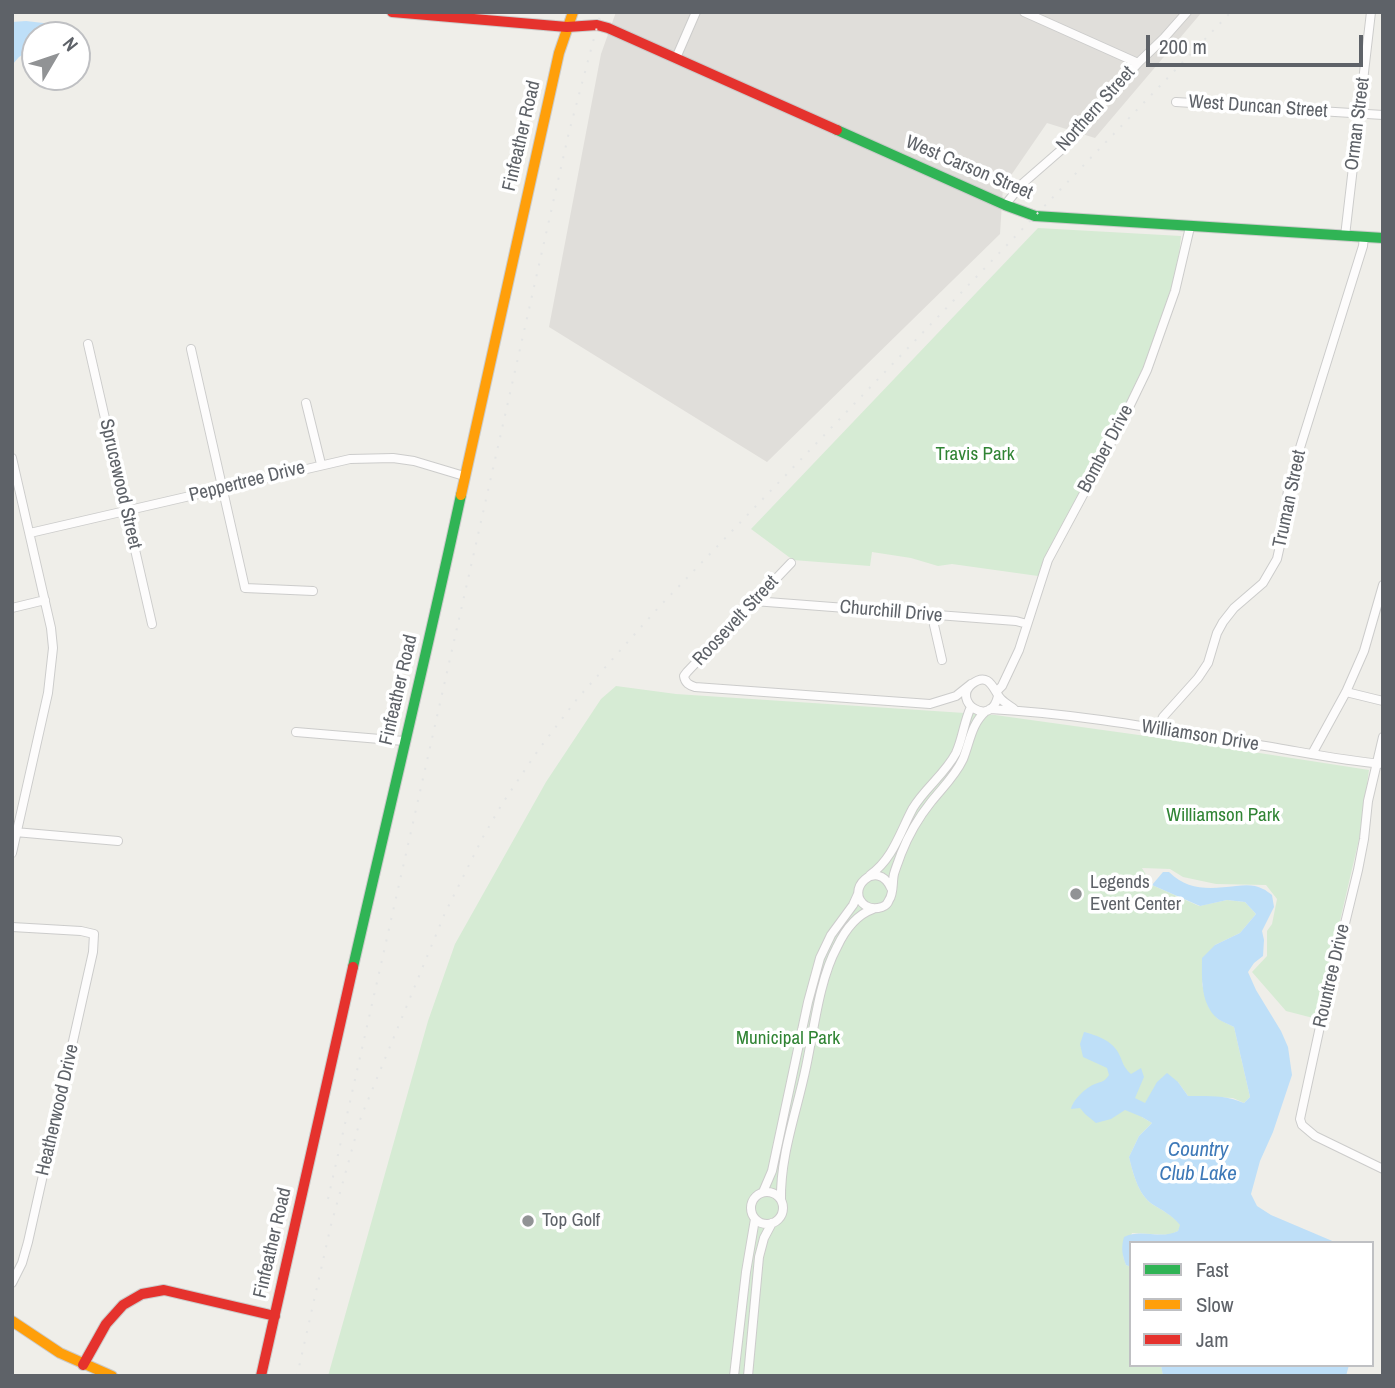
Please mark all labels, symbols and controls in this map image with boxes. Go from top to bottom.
north arrow [21,21,91,91]
scale bar [1150,21,1367,65]
text: N [57,31,84,57]
text: 200 m [1159,32,1207,61]
street label: Northern Street [1052,62,1140,156]
street label: Orman Street [1341,76,1375,172]
street label: Finfeather Road [498,79,546,193]
street label: West Duncan Street [1188,91,1328,123]
street label: West Carson Street [902,131,1036,205]
street label: Bomber Drive [1073,401,1139,497]
street label: Sprucewood Street [94,417,146,551]
park label: Travis Park [935,444,1015,466]
street label: Truman Street [1269,448,1311,550]
street label: Peppertree Drive [187,457,307,507]
street label: Roosevelt Street [688,571,784,671]
street label: Churchill Drive [839,596,943,628]
street label: Finfeather Road [375,633,423,747]
street label: Williamson Drive [1140,715,1260,757]
park label: Williamson Park [1166,805,1280,827]
place label: Legends Event Center [1090,872,1181,916]
marker: Legends Event Center [1068,886,1084,902]
street label: Rountree Drive [1309,922,1355,1030]
park label: Municipal Park [736,1028,840,1050]
street label: Heatherwood Drive [32,1042,84,1178]
water label: Country Club Lake [1159,1137,1237,1187]
street label: Finfeather Road [249,1186,297,1300]
place label: Top Golf [542,1210,600,1232]
marker: Top Golf [520,1213,536,1229]
legend [1129,1241,1374,1367]
text: Fast [1196,1255,1229,1284]
text: Slow [1196,1290,1233,1319]
text: Jam [1196,1325,1229,1354]

